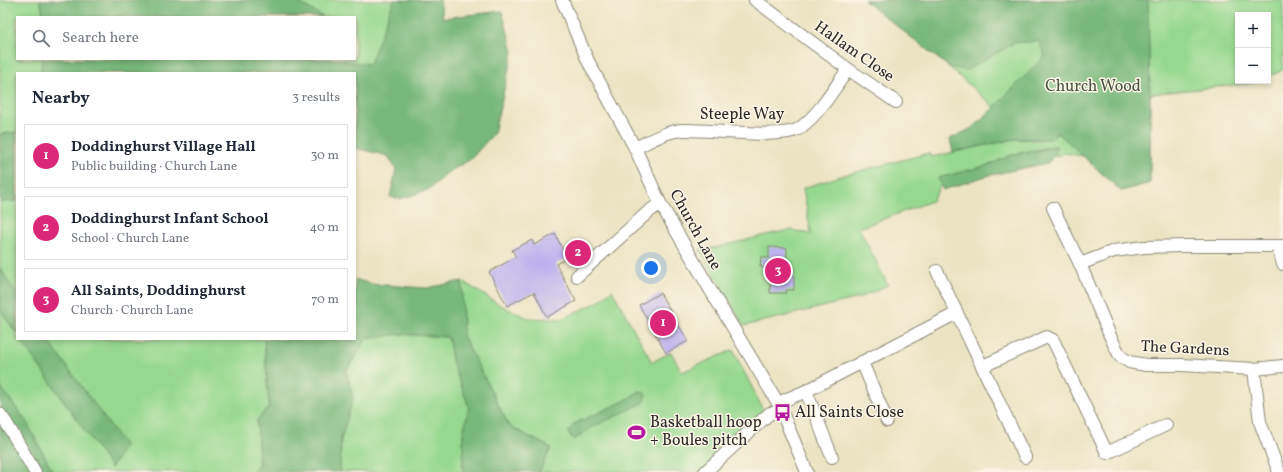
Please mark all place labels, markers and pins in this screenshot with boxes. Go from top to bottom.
pin: 2 [565,238,591,268]
pin: 3 [765,256,791,286]
pin: 1 [650,308,676,338]
place label: All Saints Close [795,402,904,424]
bus stop icon: All Saints Close [772,403,792,423]
place label: Basketball hoop + Boules pitch [650,412,762,452]
sports icon: Basketball hoop + Boules pitch [627,422,647,442]

